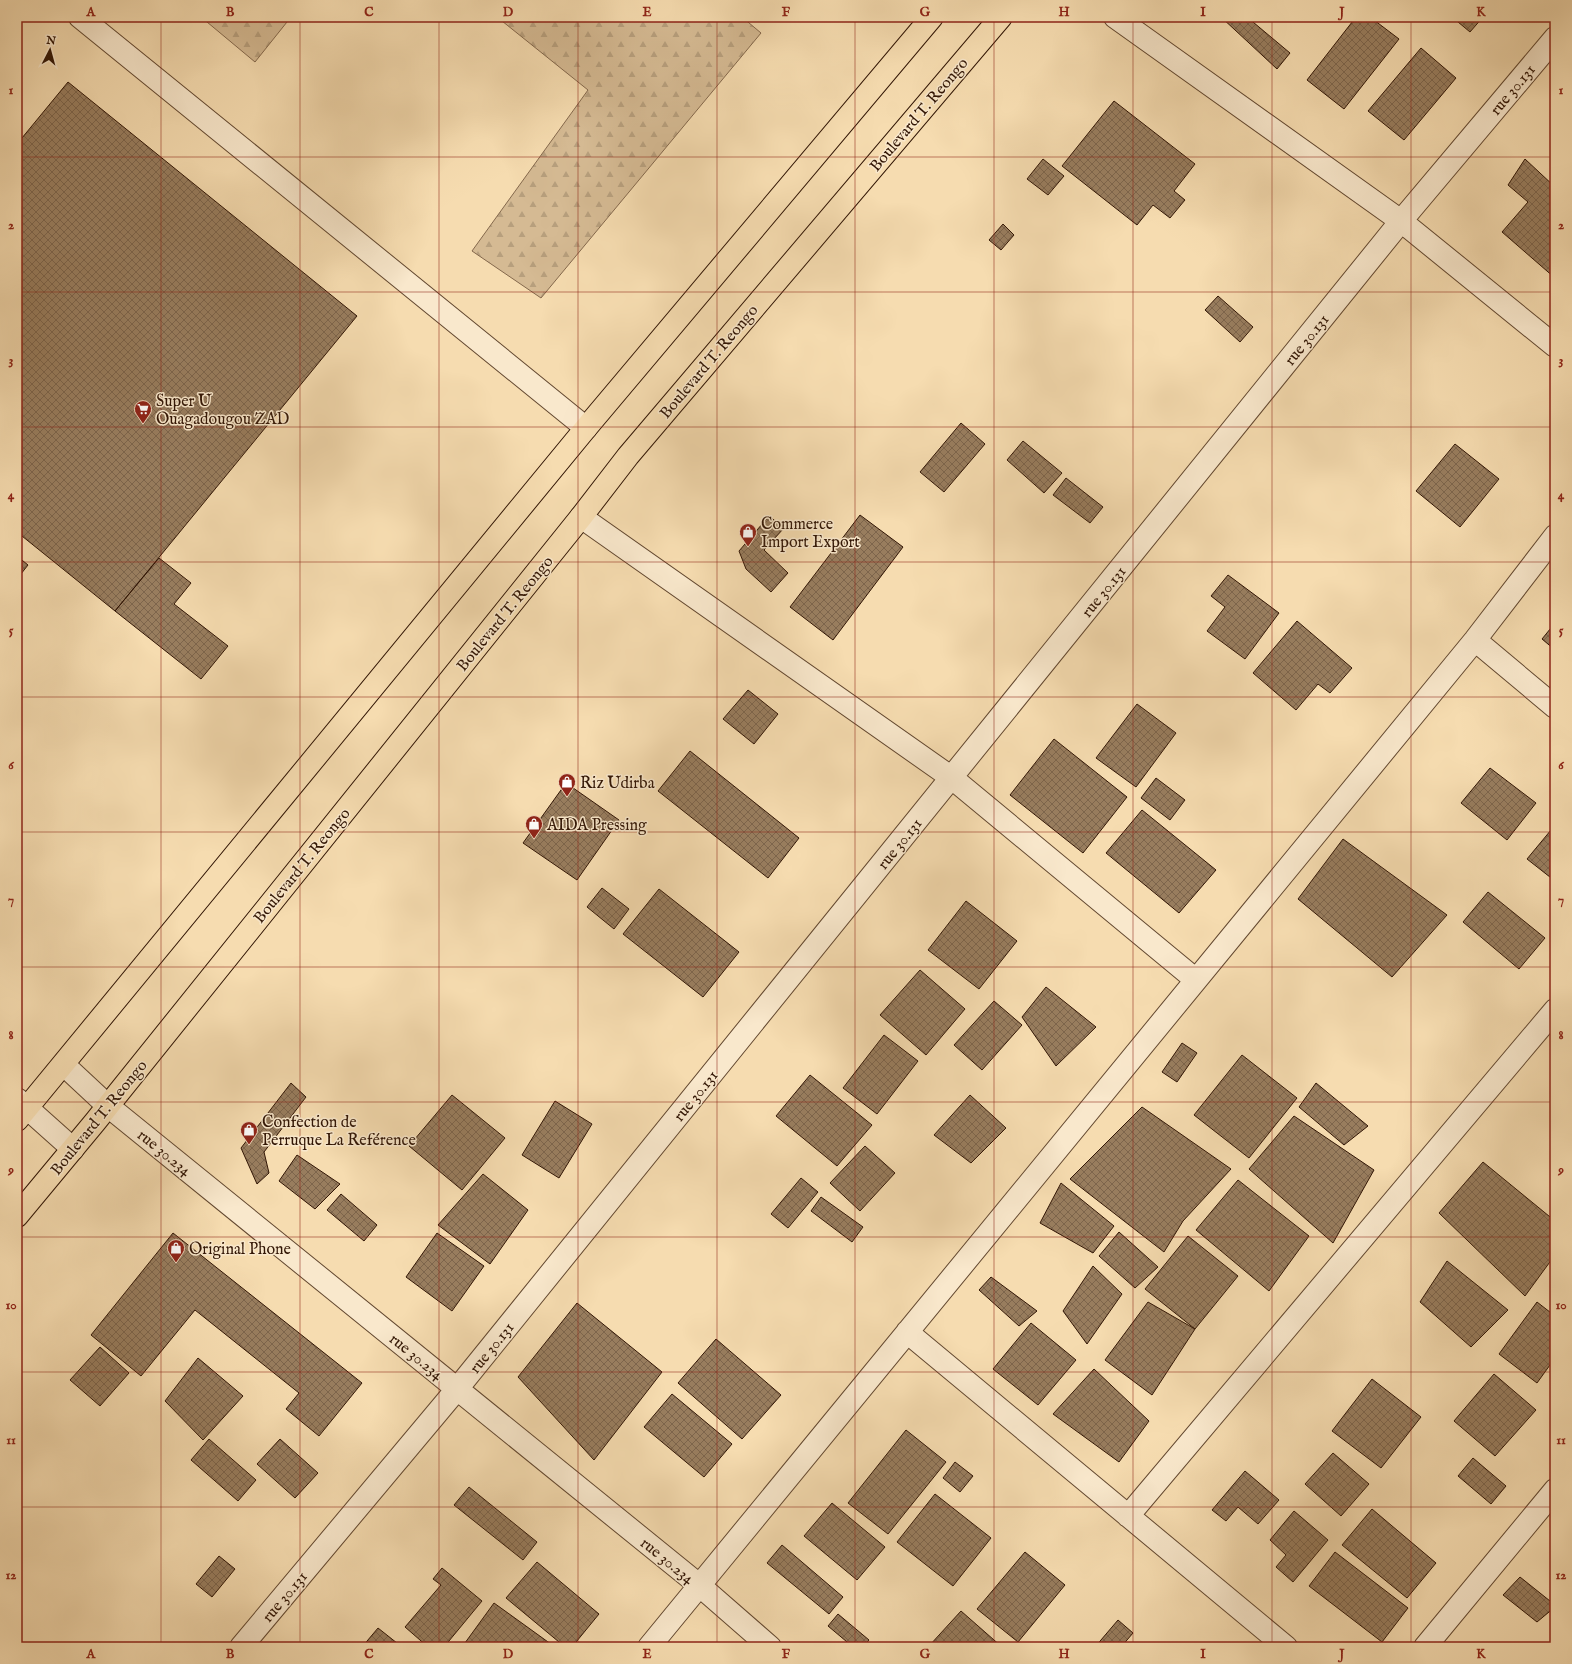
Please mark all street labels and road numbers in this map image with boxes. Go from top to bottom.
street label: Boulevard T. Reongo [866,54,973,176]
street label: rue 30.131 [1487,61,1541,120]
street label: Boulevard T. Reongo [656,301,763,423]
street label: rue 30.131 [1281,311,1334,370]
street label: Boulevard T. Reongo [453,552,558,676]
street label: rue 30.131 [1078,563,1131,622]
street label: Boulevard T. Reongo [250,804,355,928]
street label: rue 30.131 [874,815,927,874]
street label: Boulevard T. Reongo [47,1056,152,1180]
street label: rue 30.131 [670,1067,723,1126]
street label: rue 30.234 [133,1126,195,1181]
street label: rue 30.131 [466,1319,519,1378]
street label: rue 30.234 [385,1330,447,1385]
street label: rue 30.234 [636,1534,698,1589]
street label: rue 30.131 [259,1568,313,1627]

